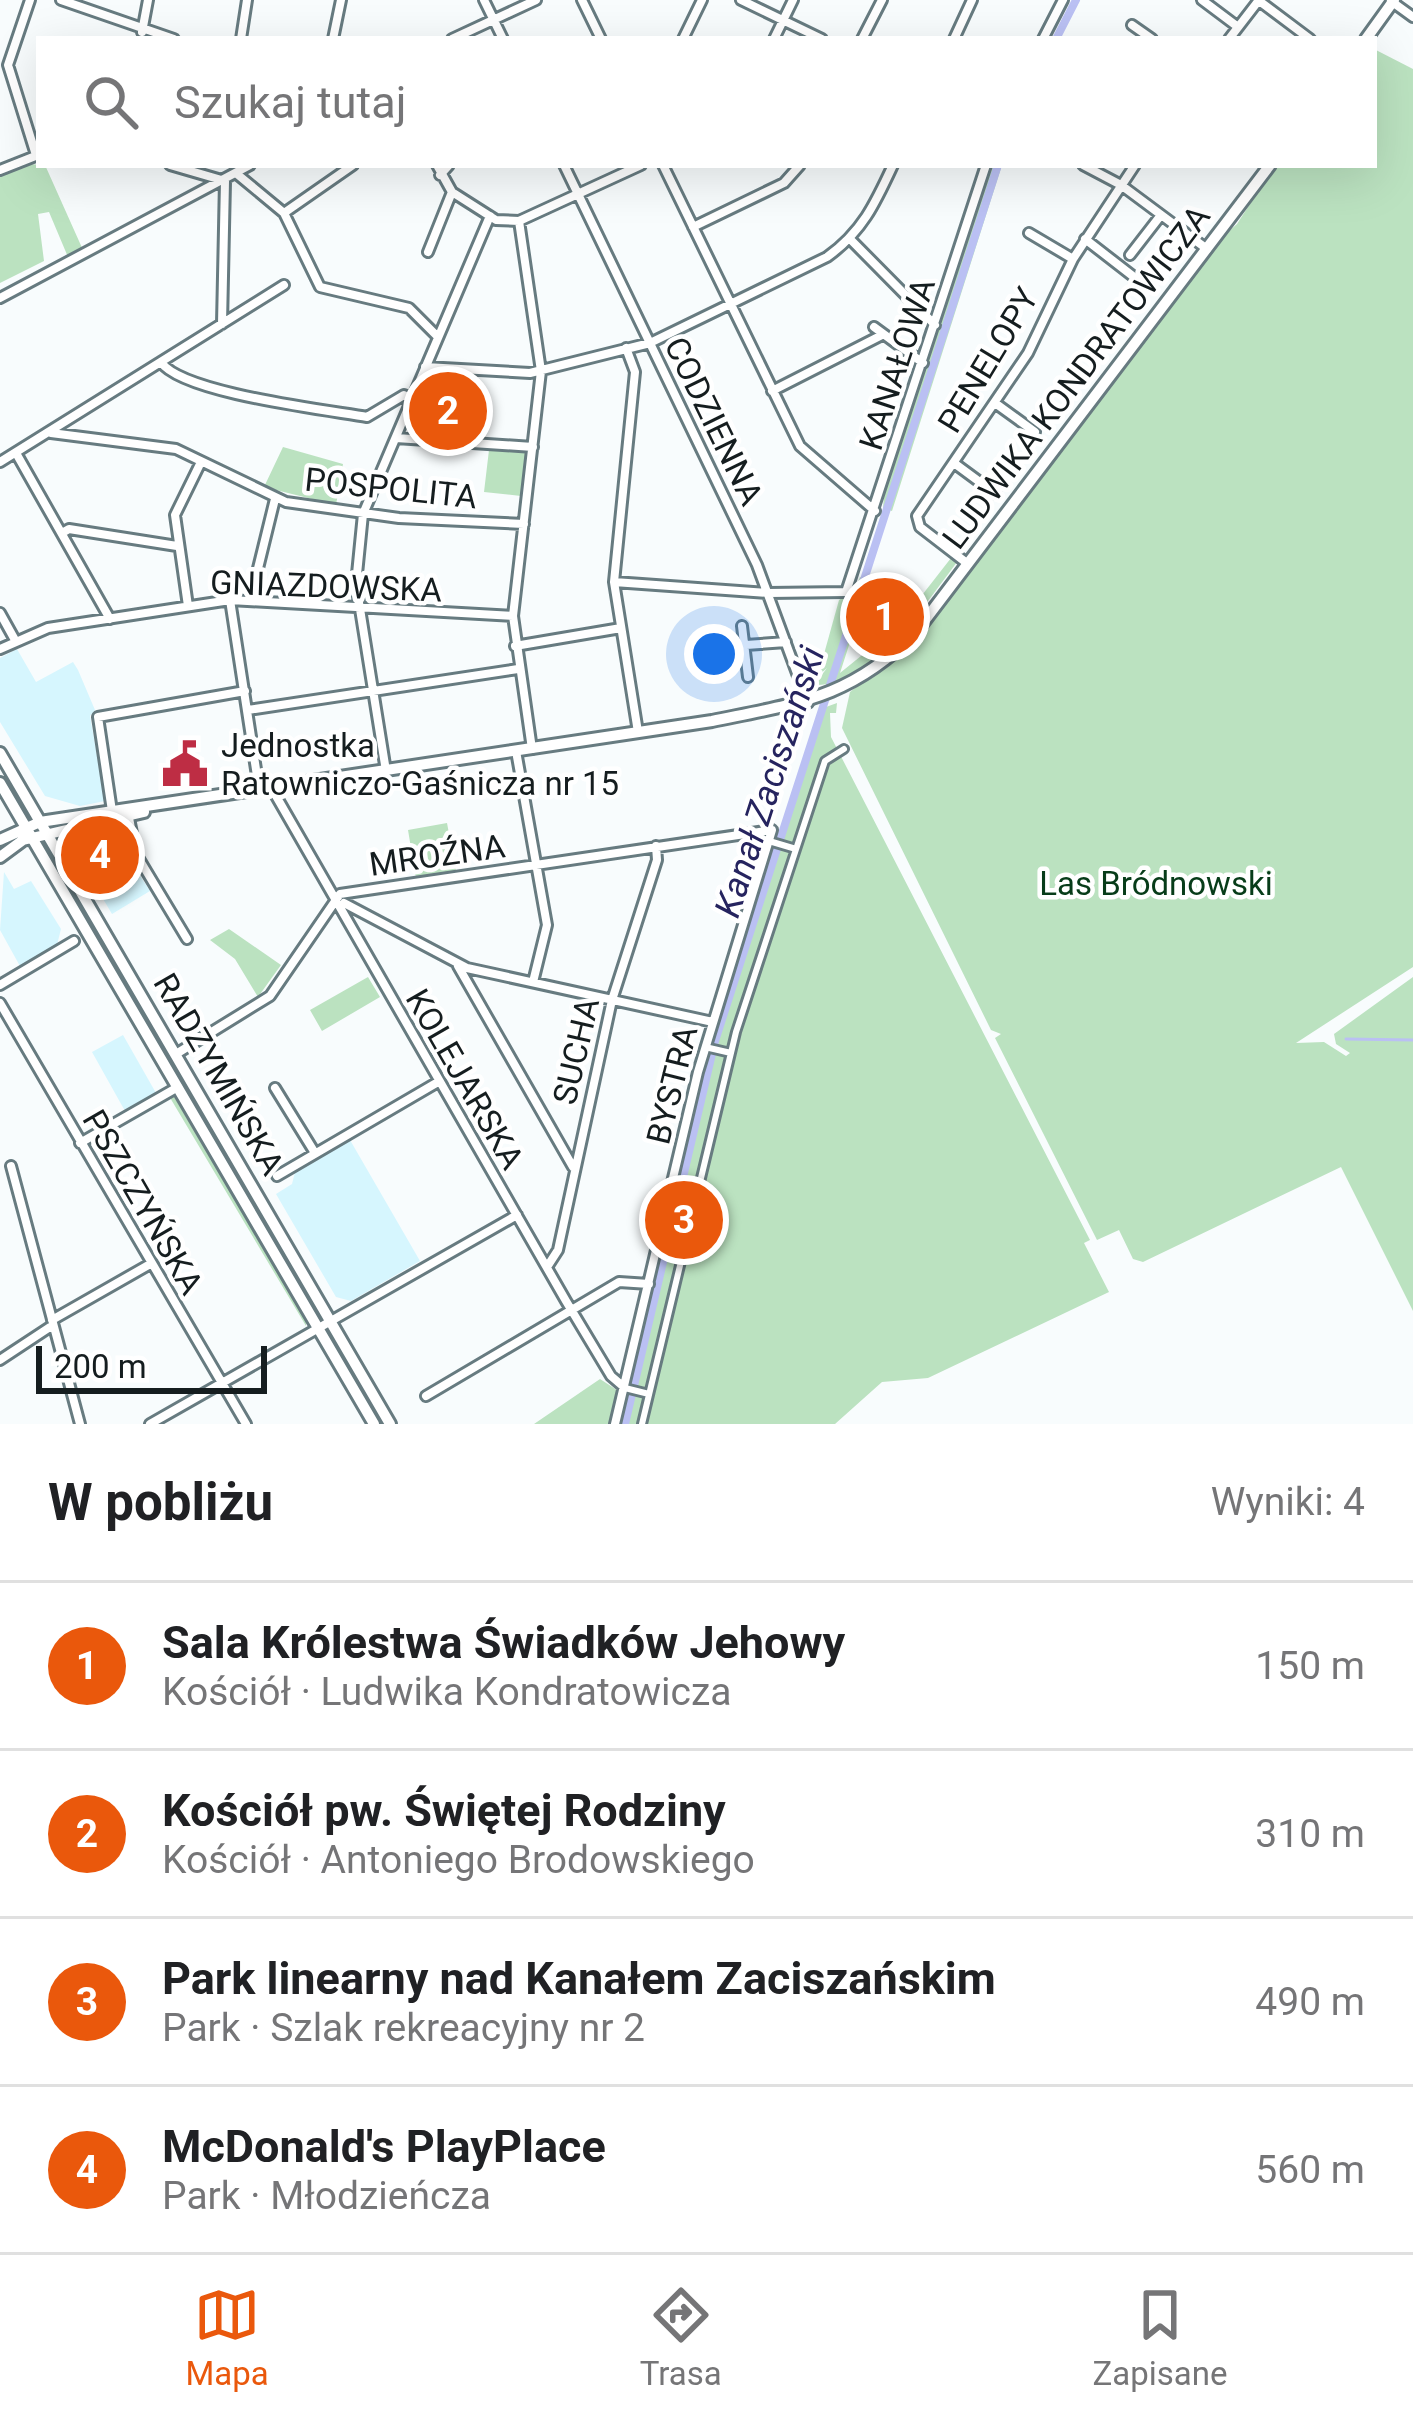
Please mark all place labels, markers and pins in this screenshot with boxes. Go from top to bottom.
pin: 2 [409,366,487,456]
pin: 1 [846,572,924,662]
place label: Jednostka Ratowniczo-Gaśnicza nr 15 [221,726,619,803]
public building icon: Jednostka Ratowniczo-Gaśnicza nr 15 [160,739,210,789]
pin: 4 [61,810,139,900]
pin: 3 [645,1175,723,1265]

